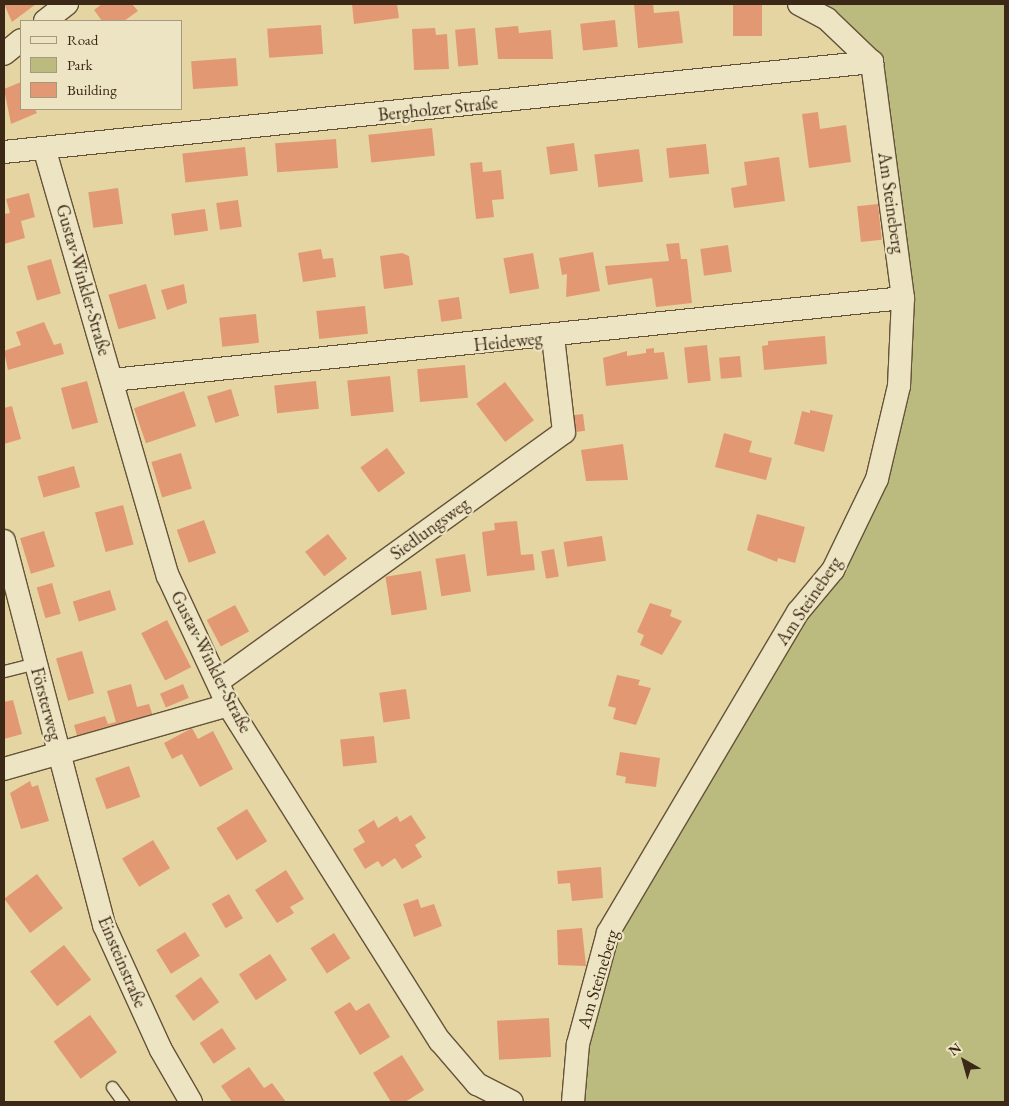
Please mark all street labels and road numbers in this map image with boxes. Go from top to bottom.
street label: Bergholzer Straße [377,92,499,126]
street label: Am Steineberg [873,151,909,255]
street label: Gustav-Winkler-Straße [51,202,115,358]
street label: Heideweg [473,328,543,356]
street label: Siedlungsweg [386,493,474,565]
street label: Am Steineberg [771,553,847,649]
street label: Gustav-Winkler-Straße [166,587,256,737]
street label: Försterweg [26,665,66,743]
street label: Einsteinstraße [93,913,151,1011]
street label: Am Steineberg [573,927,623,1031]

